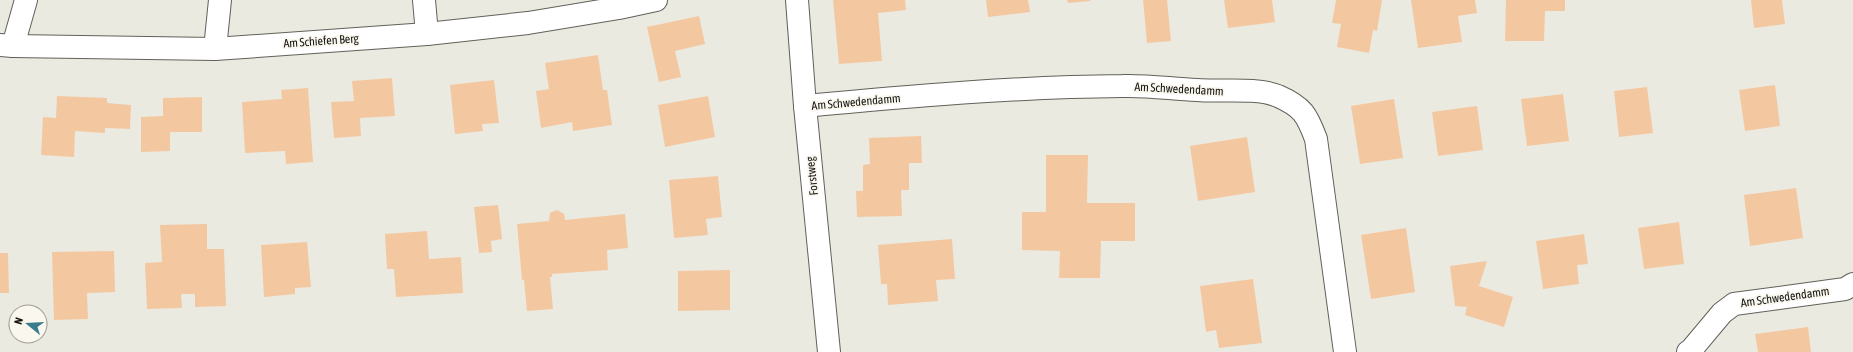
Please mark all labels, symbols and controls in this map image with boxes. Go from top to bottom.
street label: Am Schiefen Berg [283,31,360,51]
street label: Am Schwedendamm [1134,80,1224,98]
street label: Am Schwedendamm [811,91,901,113]
street label: Forstweg [803,155,821,196]
street label: Am Schwedendamm [1740,284,1830,310]
north arrow [8,304,48,344]
text: N [12,316,25,326]

